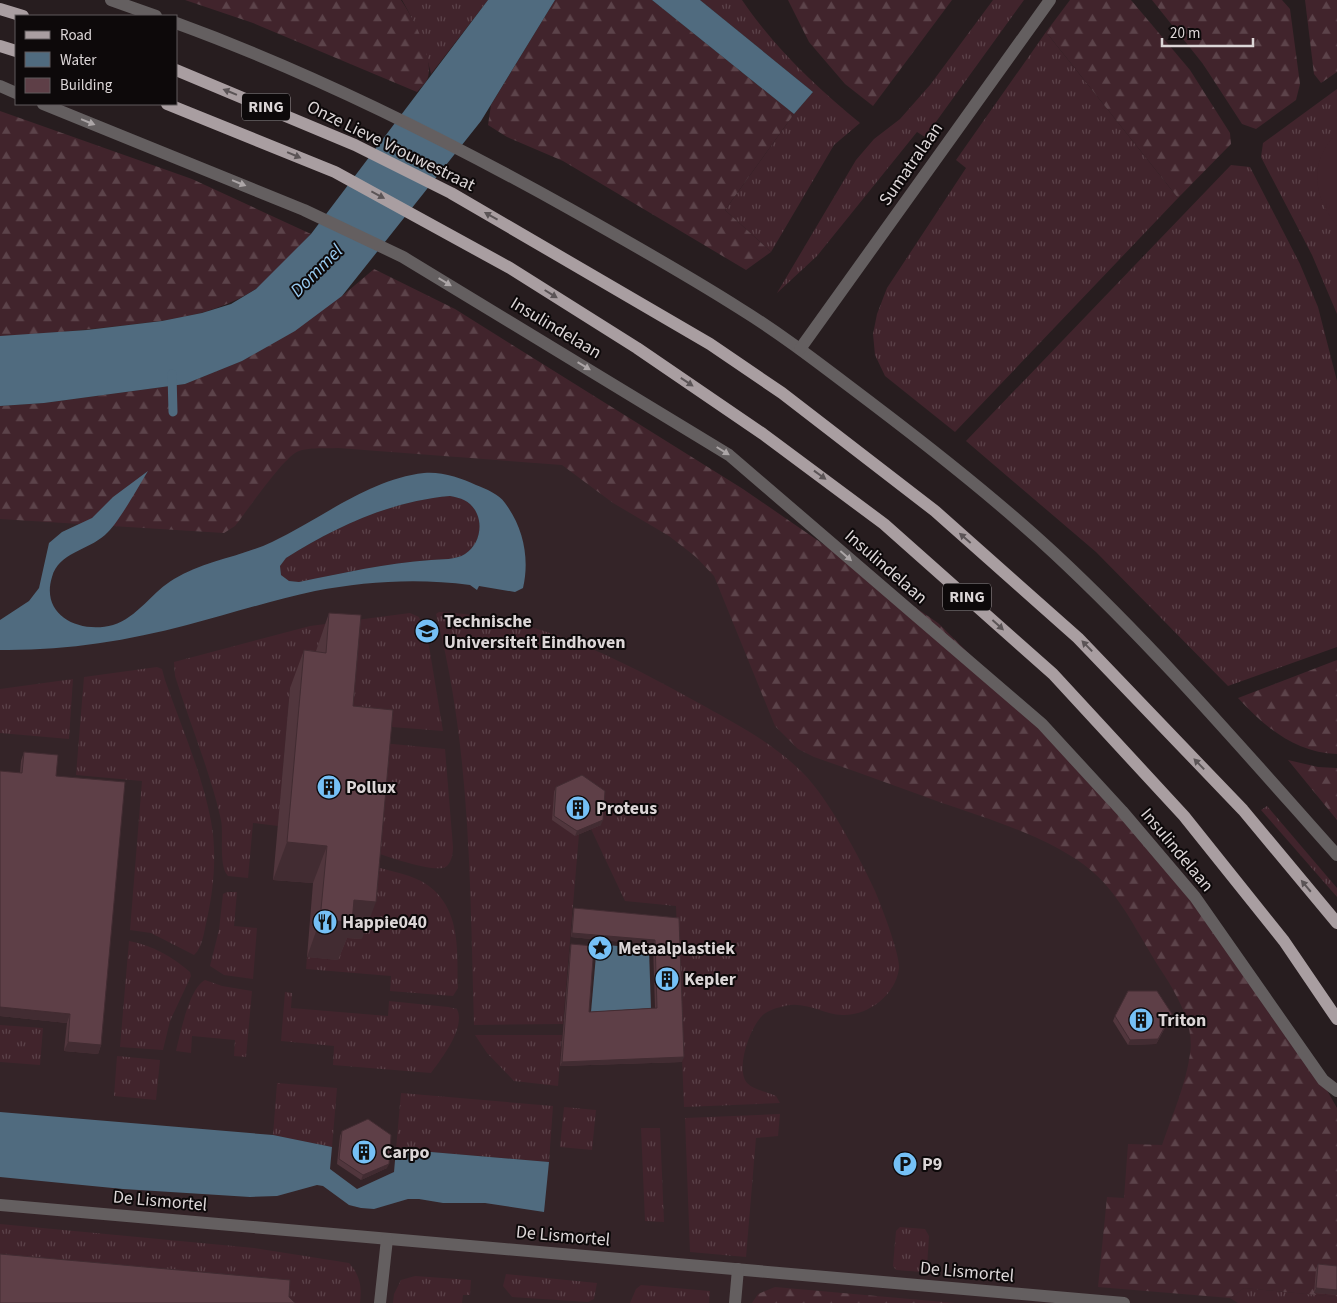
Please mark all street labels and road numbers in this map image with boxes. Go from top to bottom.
road number: RING [242,94,290,120]
street label: Onze Lieve Vrouwestraat [303,94,479,198]
street label: Sumatralaan [873,117,949,211]
street label: Insulindelaan [506,291,606,365]
street label: Insulindelaan [839,524,933,610]
road number: RING [943,584,991,610]
street label: Insulindelaan [1135,803,1219,897]
street label: De Lismortel [112,1184,208,1218]
street label: De Lismortel [515,1219,611,1253]
street label: De Lismortel [919,1255,1015,1289]

